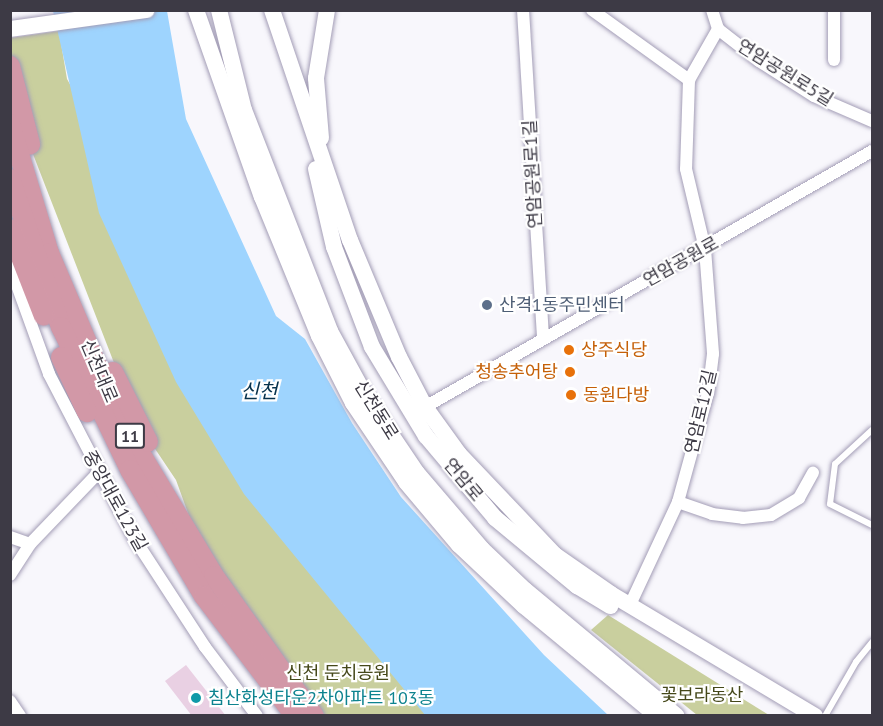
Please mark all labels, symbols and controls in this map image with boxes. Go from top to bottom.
street label: 연암공원로5길 [733,35,837,111]
street label: 연암공원로1길 [519,119,547,229]
street label: 연암공원로 [640,232,722,292]
place label: 산격1동주민센터 [499,294,625,316]
marker: 산격1동주민센터 [480,298,494,312]
street label: 신천대로 [76,336,122,406]
place label: 상주식당 [581,339,647,361]
marker: 상주식당 [562,343,576,357]
place label: 청송추어탕 [475,361,558,383]
marker: 청송추어탕 [563,365,577,379]
street label: 연암로12길 [681,368,721,456]
street label: 신천동로 [349,376,403,444]
water label: 신천 [241,379,277,403]
place label: 동원다방 [583,384,649,406]
marker: 동원다방 [564,388,578,402]
road number: 11 [114,423,146,449]
street label: 중앙대로123길 [78,447,152,555]
street label: 연암로 [439,454,487,506]
park label: 신천 둔치공원 [286,662,390,684]
park label: 꽃보라동산 [661,684,743,706]
place label: 침산화성타운2차아파트 103동 [208,687,434,709]
marker: 침산화성타운2차아파트 103동 [189,691,203,705]

